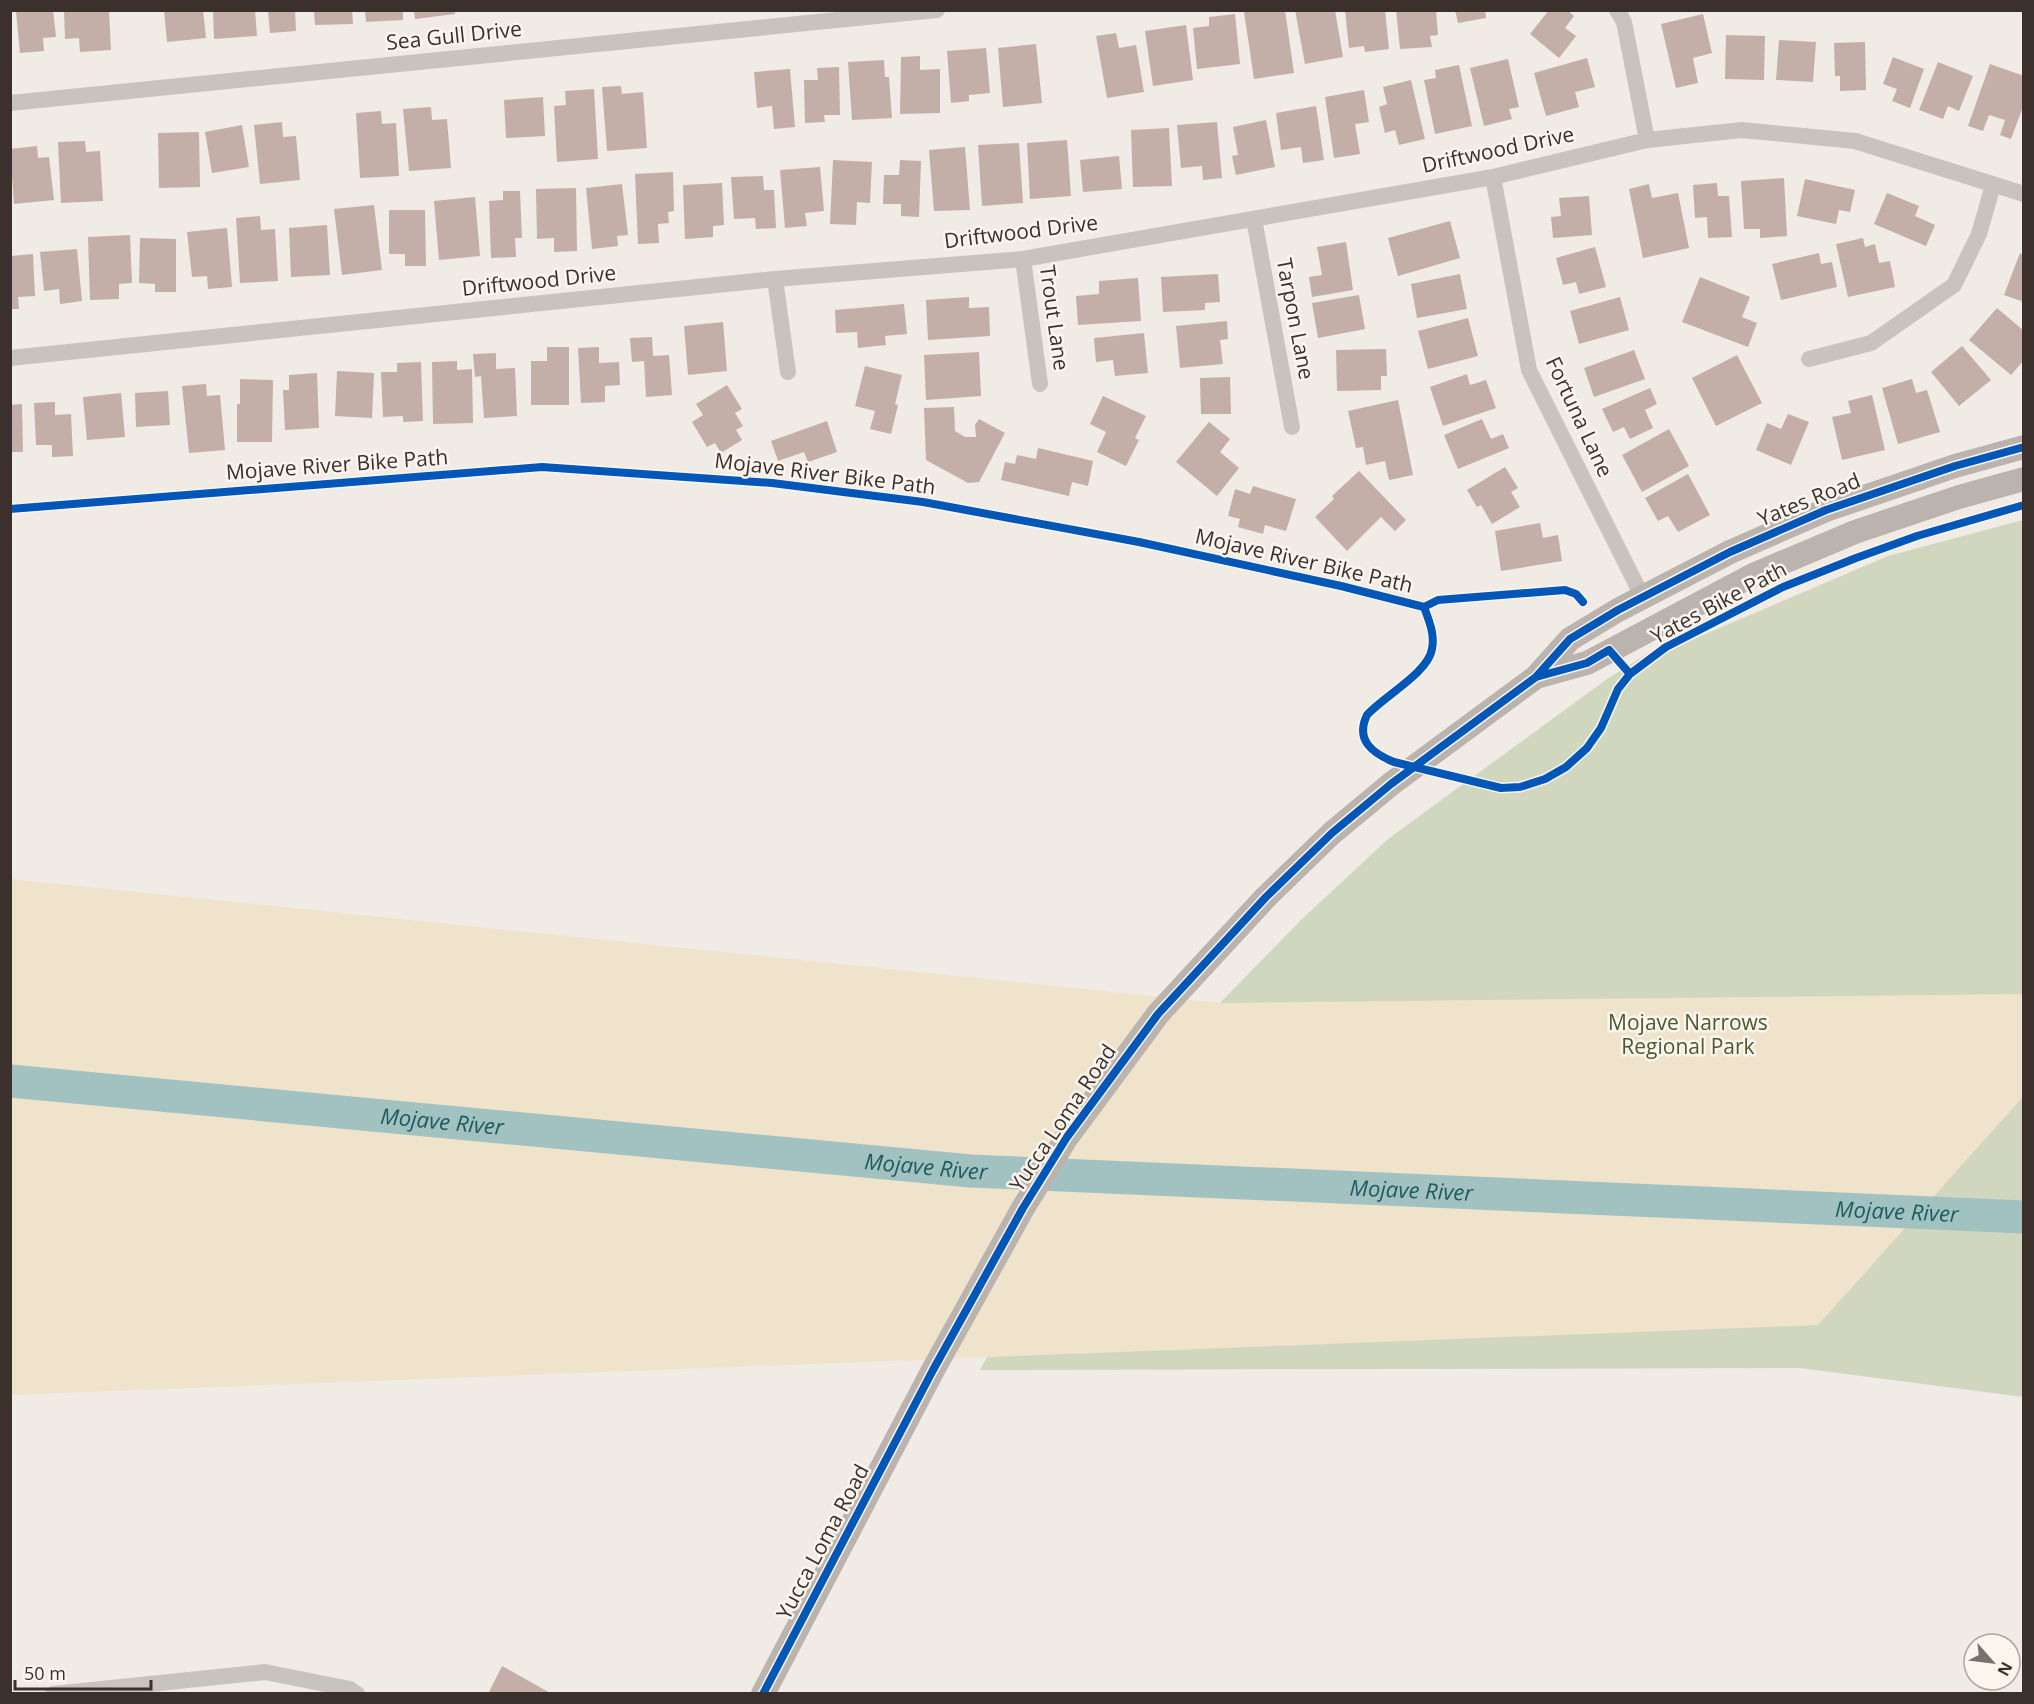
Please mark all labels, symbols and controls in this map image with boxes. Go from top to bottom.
street label: Sea Gull Drive [385,14,523,56]
street label: Driftwood Drive [1419,119,1576,179]
street label: Driftwood Drive [942,208,1099,254]
street label: Tarpon Lane [1271,256,1321,382]
street label: Driftwood Drive [460,258,617,302]
street label: Trout Lane [1034,263,1076,372]
street label: Fortuna Lane [1540,352,1620,481]
street label: Mojave River Bike Path [225,442,449,486]
street label: Mojave River Bike Path [713,446,937,500]
street label: Yates Road [1753,466,1864,532]
street label: Mojave River Bike Path [1193,521,1416,599]
street label: Yates Bike Path [1646,555,1791,650]
park label: Mojave Narrows Regional Park [1608,1008,1768,1060]
street label: Yucca Loma Road [1002,1038,1122,1197]
water label: Mojave River [379,1100,506,1141]
water label: Mojave River [863,1145,990,1186]
water label: Mojave River [1349,1172,1475,1207]
water label: Mojave River [1835,1193,1961,1228]
street label: Yucca Loma Road [769,1459,875,1624]
north arrow [1962,1632,2022,1692]
scale bar [15,1653,152,1691]
text: N [1992,1658,2018,1680]
text: 50 m [24,1661,66,1685]

